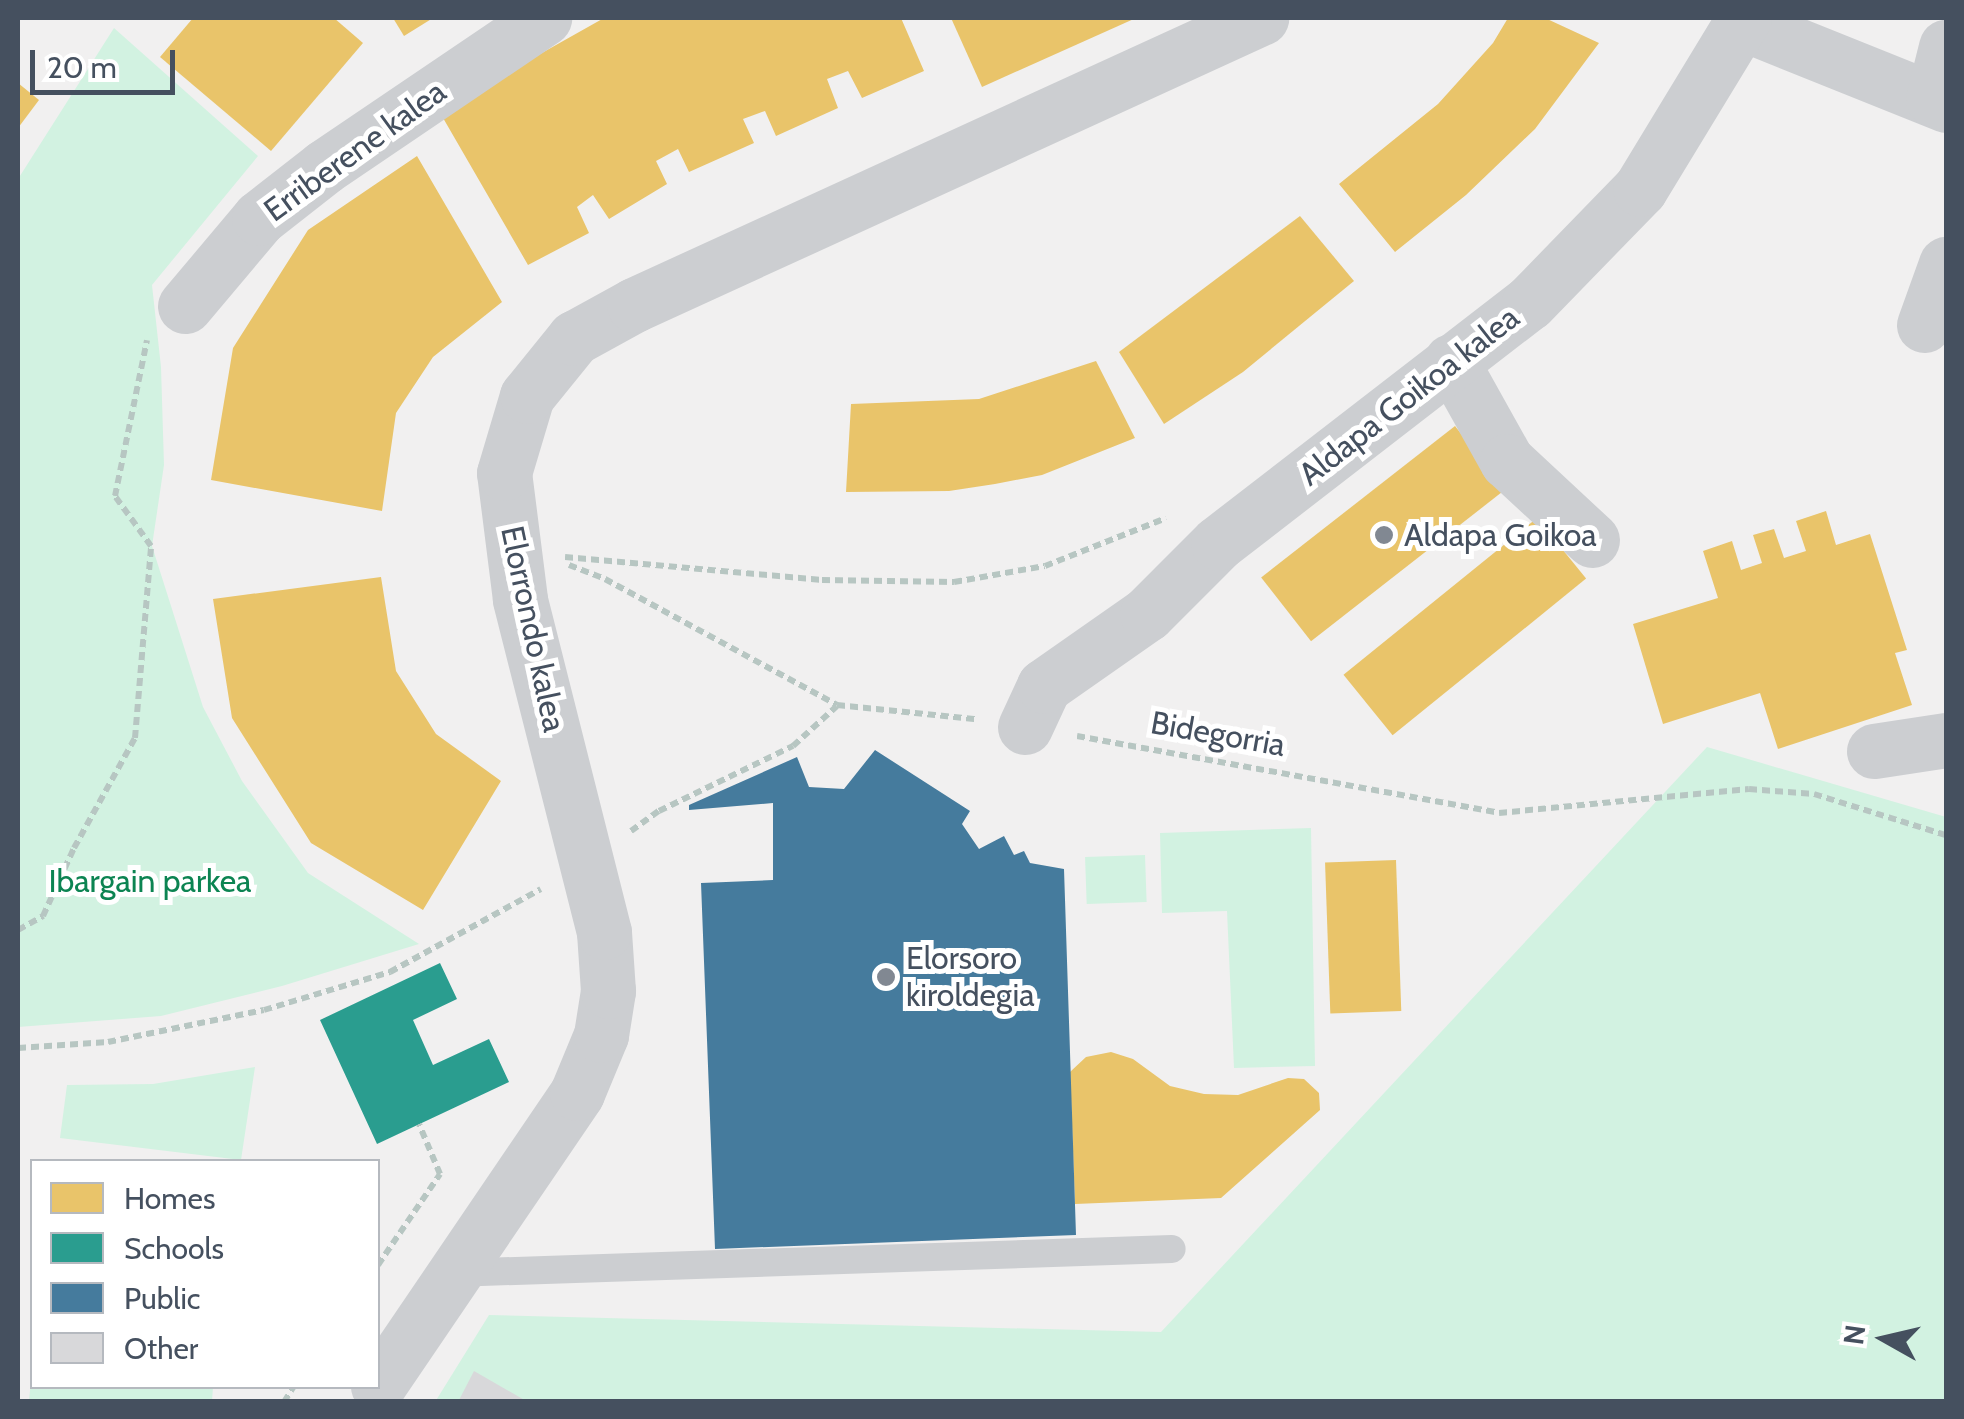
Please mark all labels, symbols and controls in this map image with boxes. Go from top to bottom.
scale bar [35,30,180,92]
text: 20 m [47,49,117,86]
street label: Erriberene kalea [257,72,453,230]
street label: Aldapa Goikoa kalea [1291,298,1527,494]
place label: Aldapa Goikoa [1404,516,1597,554]
street label: Elorrondo kalea [492,523,574,735]
marker: Aldapa Goikoa [1373,524,1395,546]
street label: Bidegorria [1148,703,1288,765]
park label: Ibargain parkea [49,862,251,900]
place label: Elorsoro kiroldegia [906,940,1035,1015]
marker: Elorsoro kiroldegia [875,966,897,988]
legend [30,1159,380,1389]
text: Homes [124,1180,215,1217]
text: Schools [124,1230,224,1267]
text: Public [124,1280,200,1317]
north arrow [1834,1289,1934,1389]
text: N [1836,1323,1873,1347]
text: Other [124,1330,198,1367]

